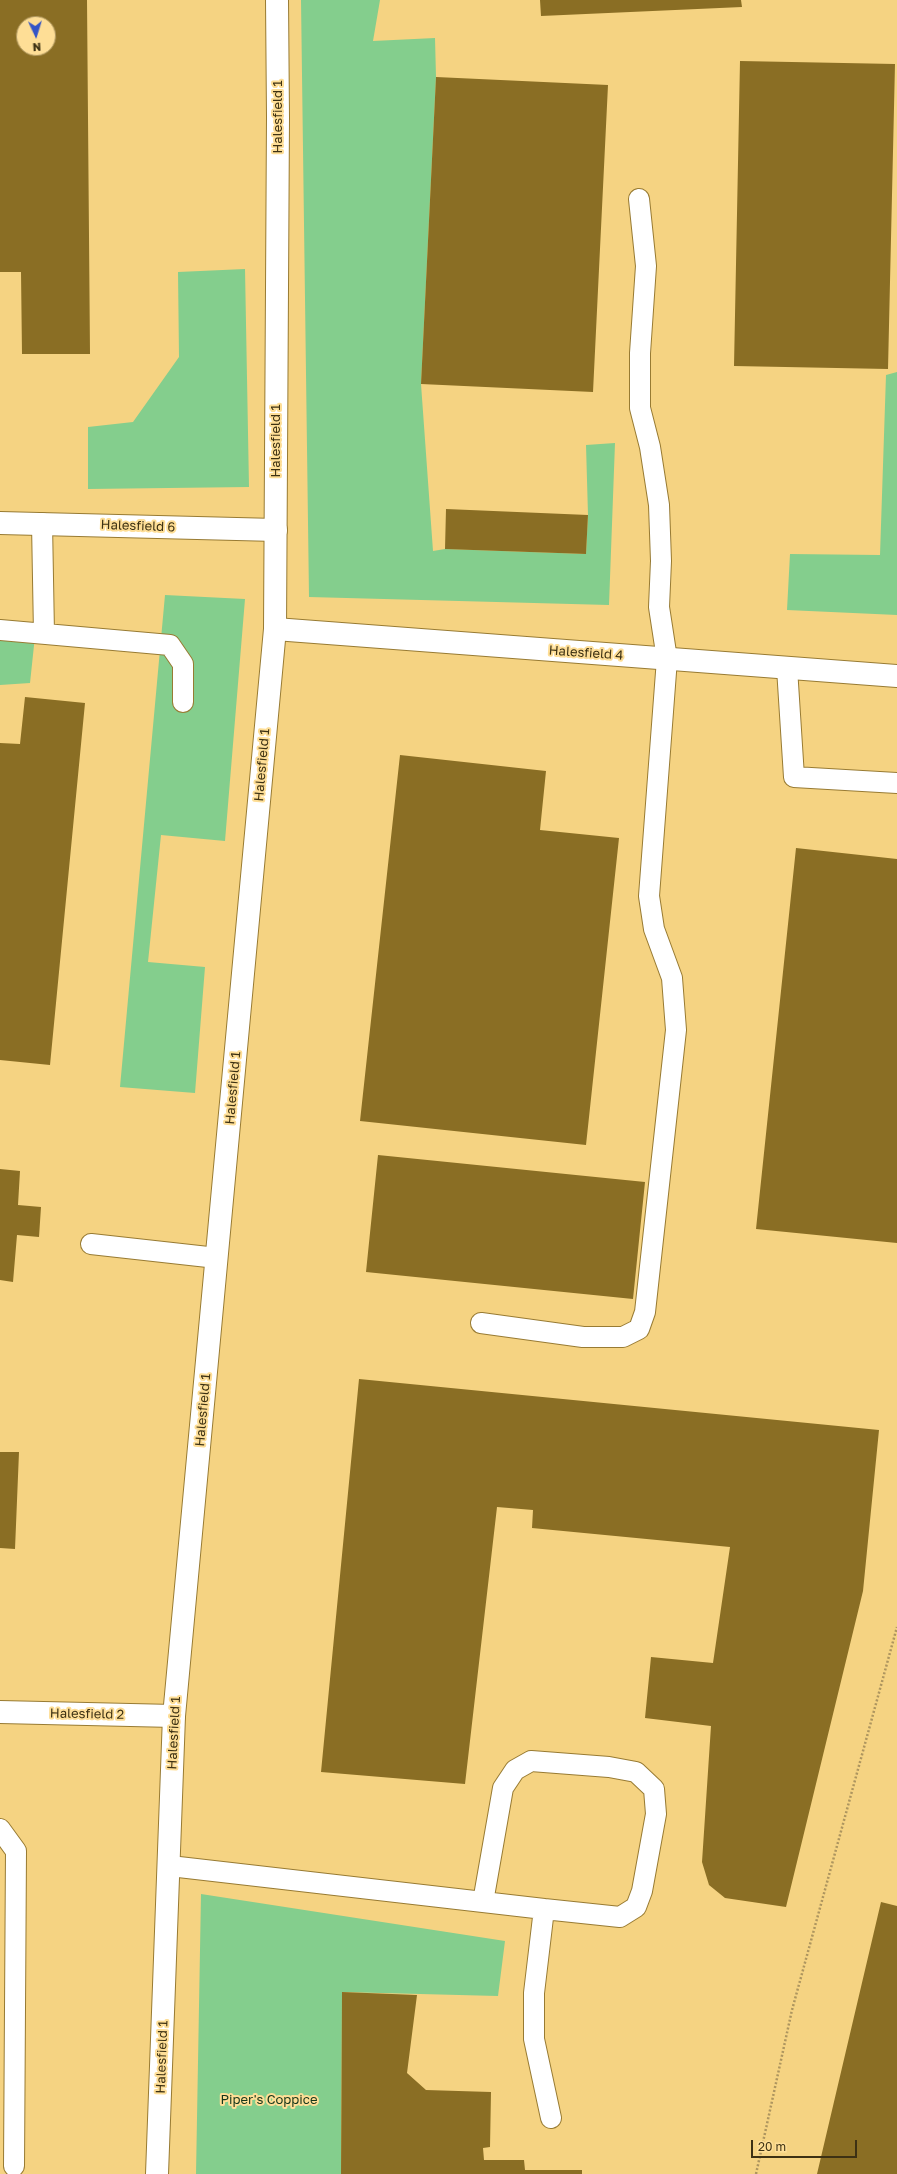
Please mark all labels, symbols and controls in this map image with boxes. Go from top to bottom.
north arrow [16,16,56,56]
text: N [32,41,41,54]
street label: Halesfield 1 [270,80,286,154]
street label: Halesfield 1 [268,404,284,478]
street label: Halesfield 6 [100,517,176,535]
street label: Halesfield 4 [548,643,624,663]
street label: Halesfield 1 [251,728,273,802]
street label: Halesfield 1 [222,1051,244,1125]
street label: Halesfield 1 [192,1373,214,1447]
street label: Halesfield 1 [164,1696,184,1770]
street label: Halesfield 2 [50,1706,124,1722]
street label: Halesfield 1 [153,2020,171,2094]
park label: Piper's Coppice [221,2092,317,2108]
scale bar [753,2132,859,2158]
text: 20 m [758,2139,786,2154]

